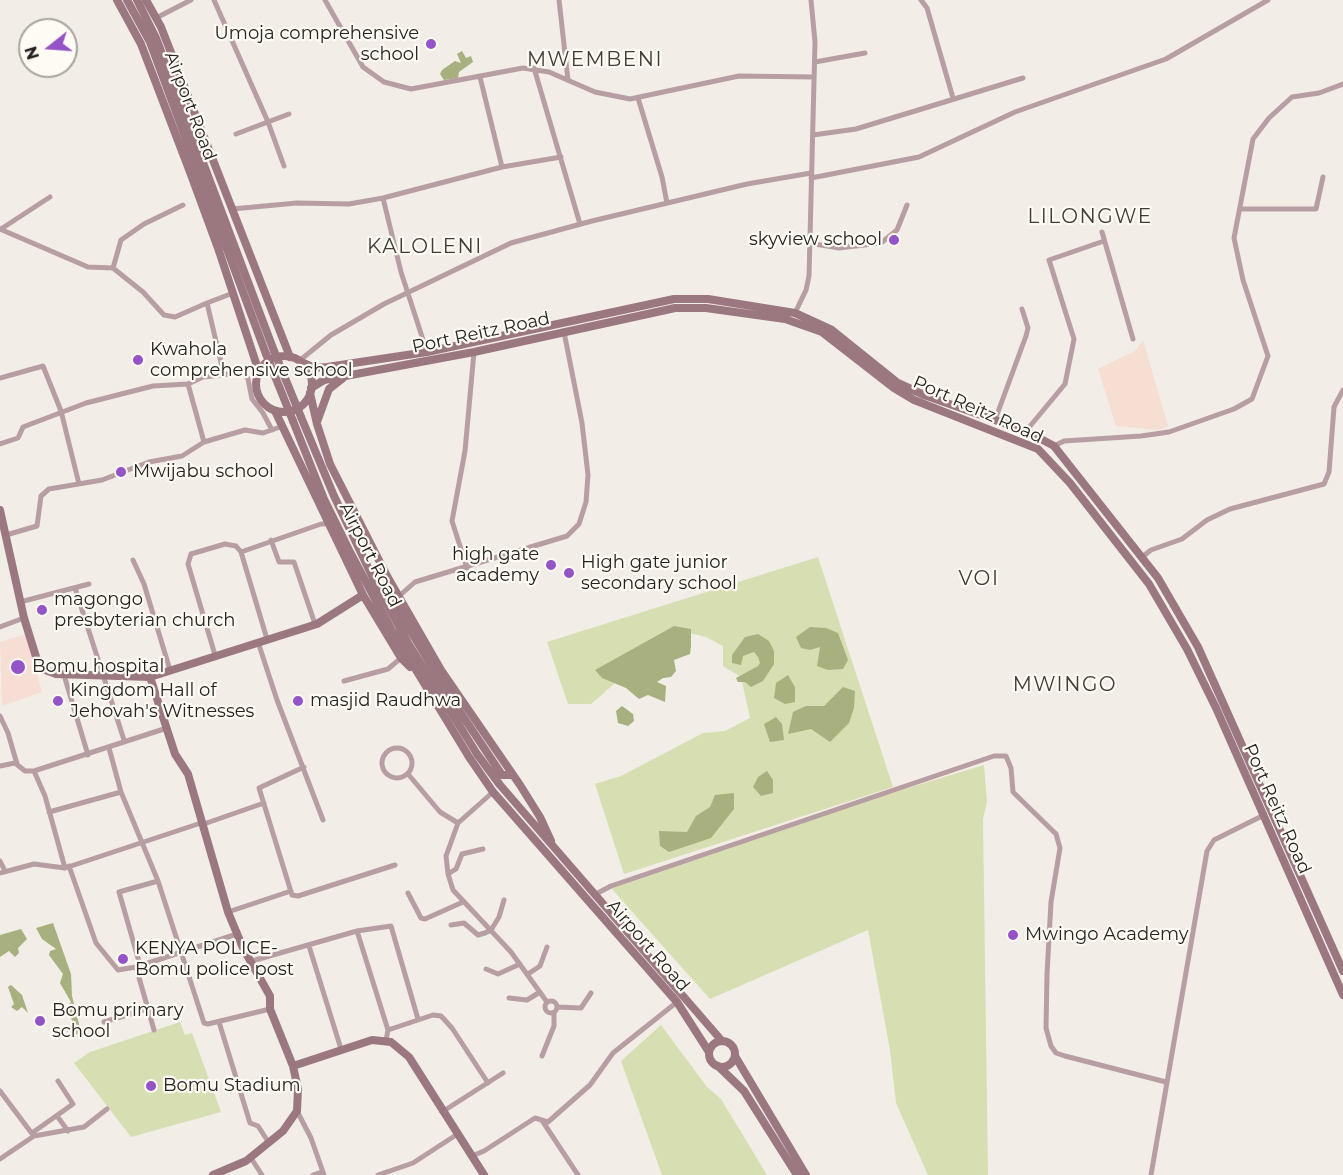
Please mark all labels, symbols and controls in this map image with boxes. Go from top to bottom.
north arrow [18,18,78,78]
place label: Umoja comprehensive school [215,23,419,66]
marker: Umoja comprehensive school [424,37,438,51]
text: N [21,44,43,62]
street label: Airport Road [159,48,221,164]
district label: MWEMBENI [527,48,663,72]
district label: LILONGWE [1027,205,1153,229]
place label: skyview school [749,229,882,251]
marker: skyview school [887,233,901,247]
district label: KALOLENI [367,235,483,259]
street label: Port Reitz Road [410,308,552,358]
place label: Kwahola comprehensive school [150,339,353,382]
marker: Kwahola comprehensive school [131,353,145,367]
street label: Port Reitz Road [910,372,1046,448]
place label: Mwijabu school [133,461,274,483]
marker: Mwijabu school [114,465,128,479]
street label: Airport Road [334,499,406,611]
place label: high gate academy [452,544,539,586]
place label: High gate junior secondary school [581,552,737,594]
marker: high gate academy [544,558,558,572]
marker: High gate junior secondary school [562,566,576,580]
district label: VOI [959,567,999,591]
place label: magongo presbyterian church [54,589,235,632]
marker: magongo presbyterian church [35,603,49,617]
place label: Bomu hospital [32,656,164,678]
marker: Bomu hospital [9,658,27,676]
district label: MWINGO [1013,673,1117,697]
place label: Kingdom Hall of Jehovah's Witnesses [70,680,254,722]
place label: masjid Raudhwa [310,690,461,712]
marker: Kingdom Hall of Jehovah's Witnesses [51,694,65,708]
marker: masjid Raudhwa [291,694,305,708]
street label: Port Reitz Road [1239,741,1315,877]
street label: Airport Road [602,896,694,996]
place label: Mwingo Academy [1025,924,1189,946]
marker: Mwingo Academy [1006,928,1020,942]
place label: KENYA POLICE- Bomu police post [135,938,294,980]
marker: KENYA POLICE- Bomu police post [116,952,130,966]
place label: Bomu primary school [52,1000,183,1042]
marker: Bomu primary school [33,1014,47,1028]
place label: Bomu Stadium [163,1075,301,1097]
marker: Bomu Stadium [144,1079,158,1093]

